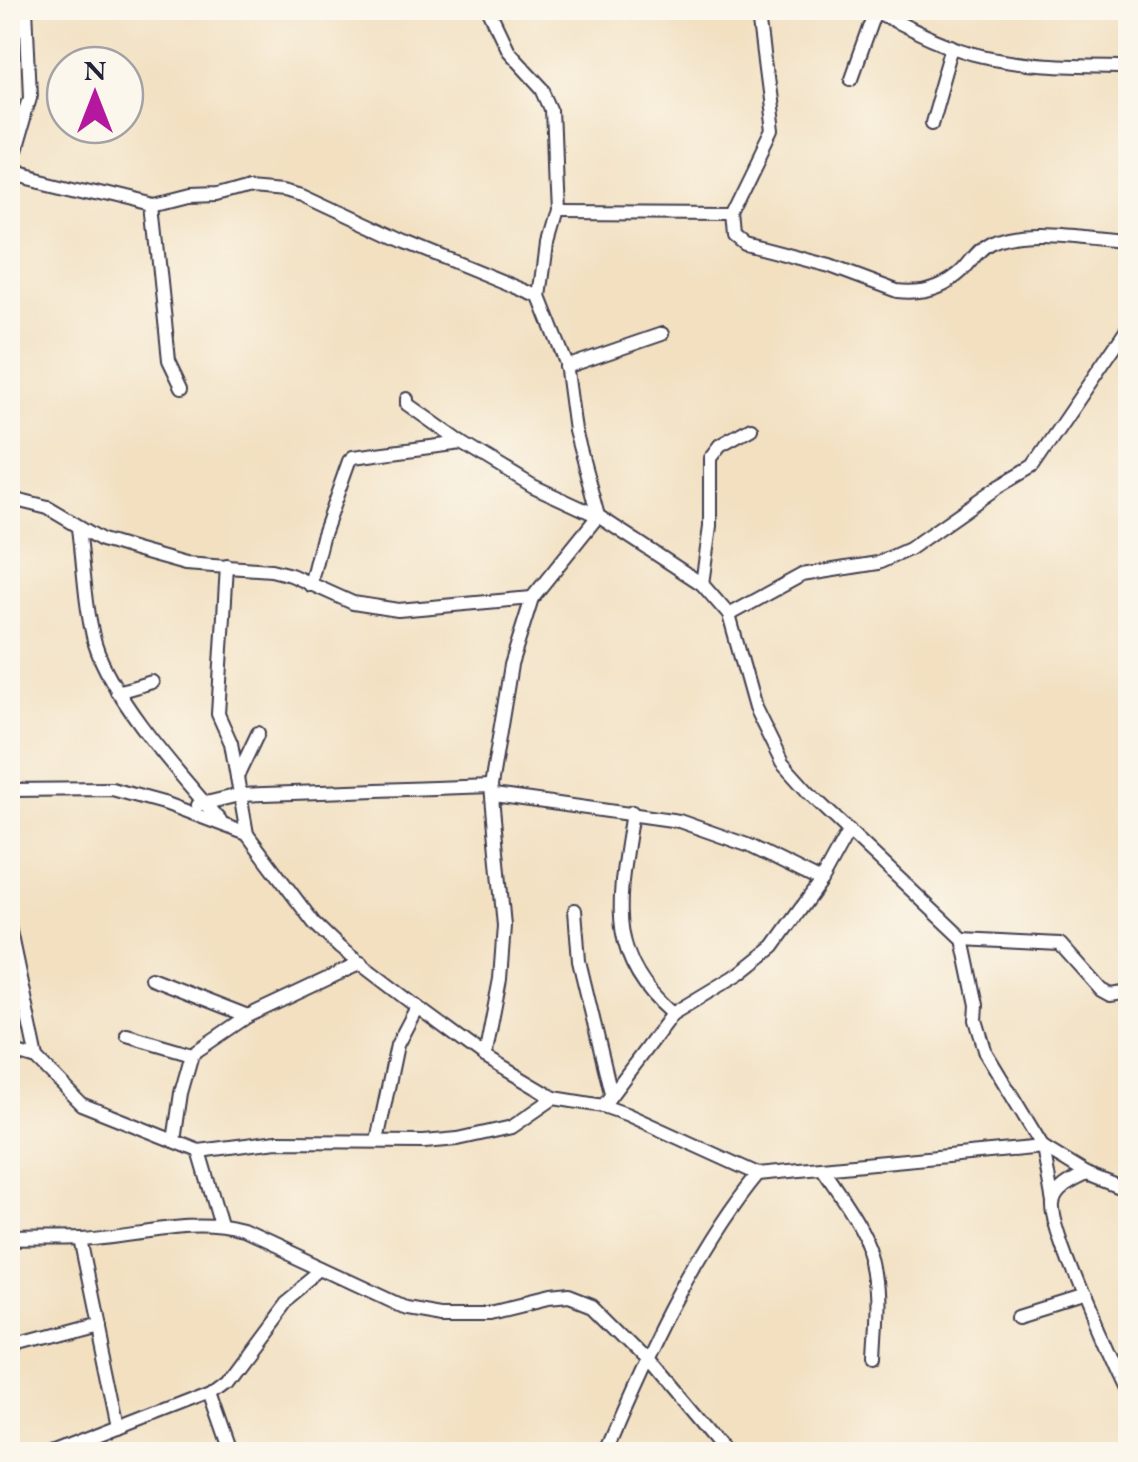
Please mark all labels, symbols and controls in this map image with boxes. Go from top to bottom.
north arrow [45,45,145,145]
text: N [84,52,107,88]

